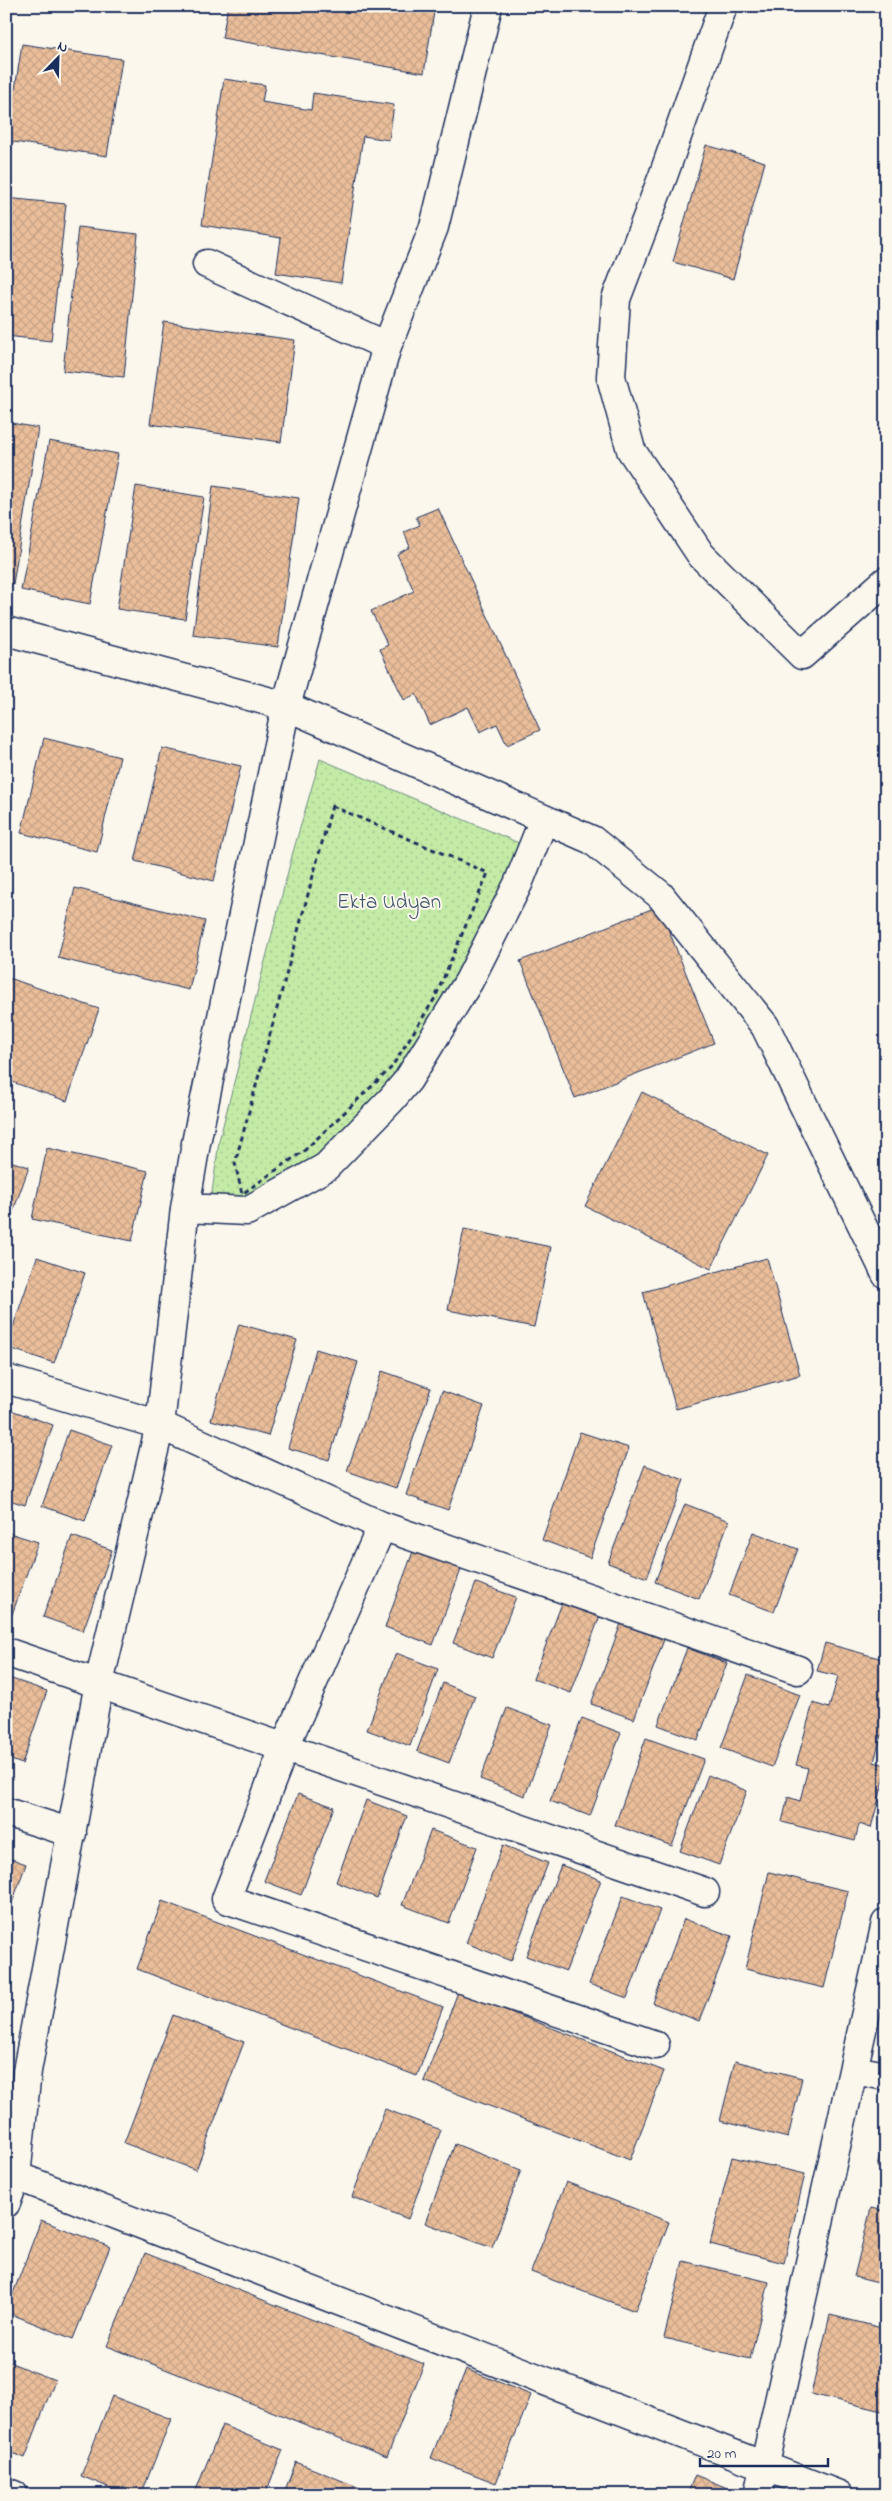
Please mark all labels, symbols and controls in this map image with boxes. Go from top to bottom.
north arrow [32,32,82,82]
text: N [54,36,71,59]
park label: Ekta Udyan [337,888,441,920]
scale bar [700,2436,827,2468]
text: 20 m [707,2443,737,2465]

